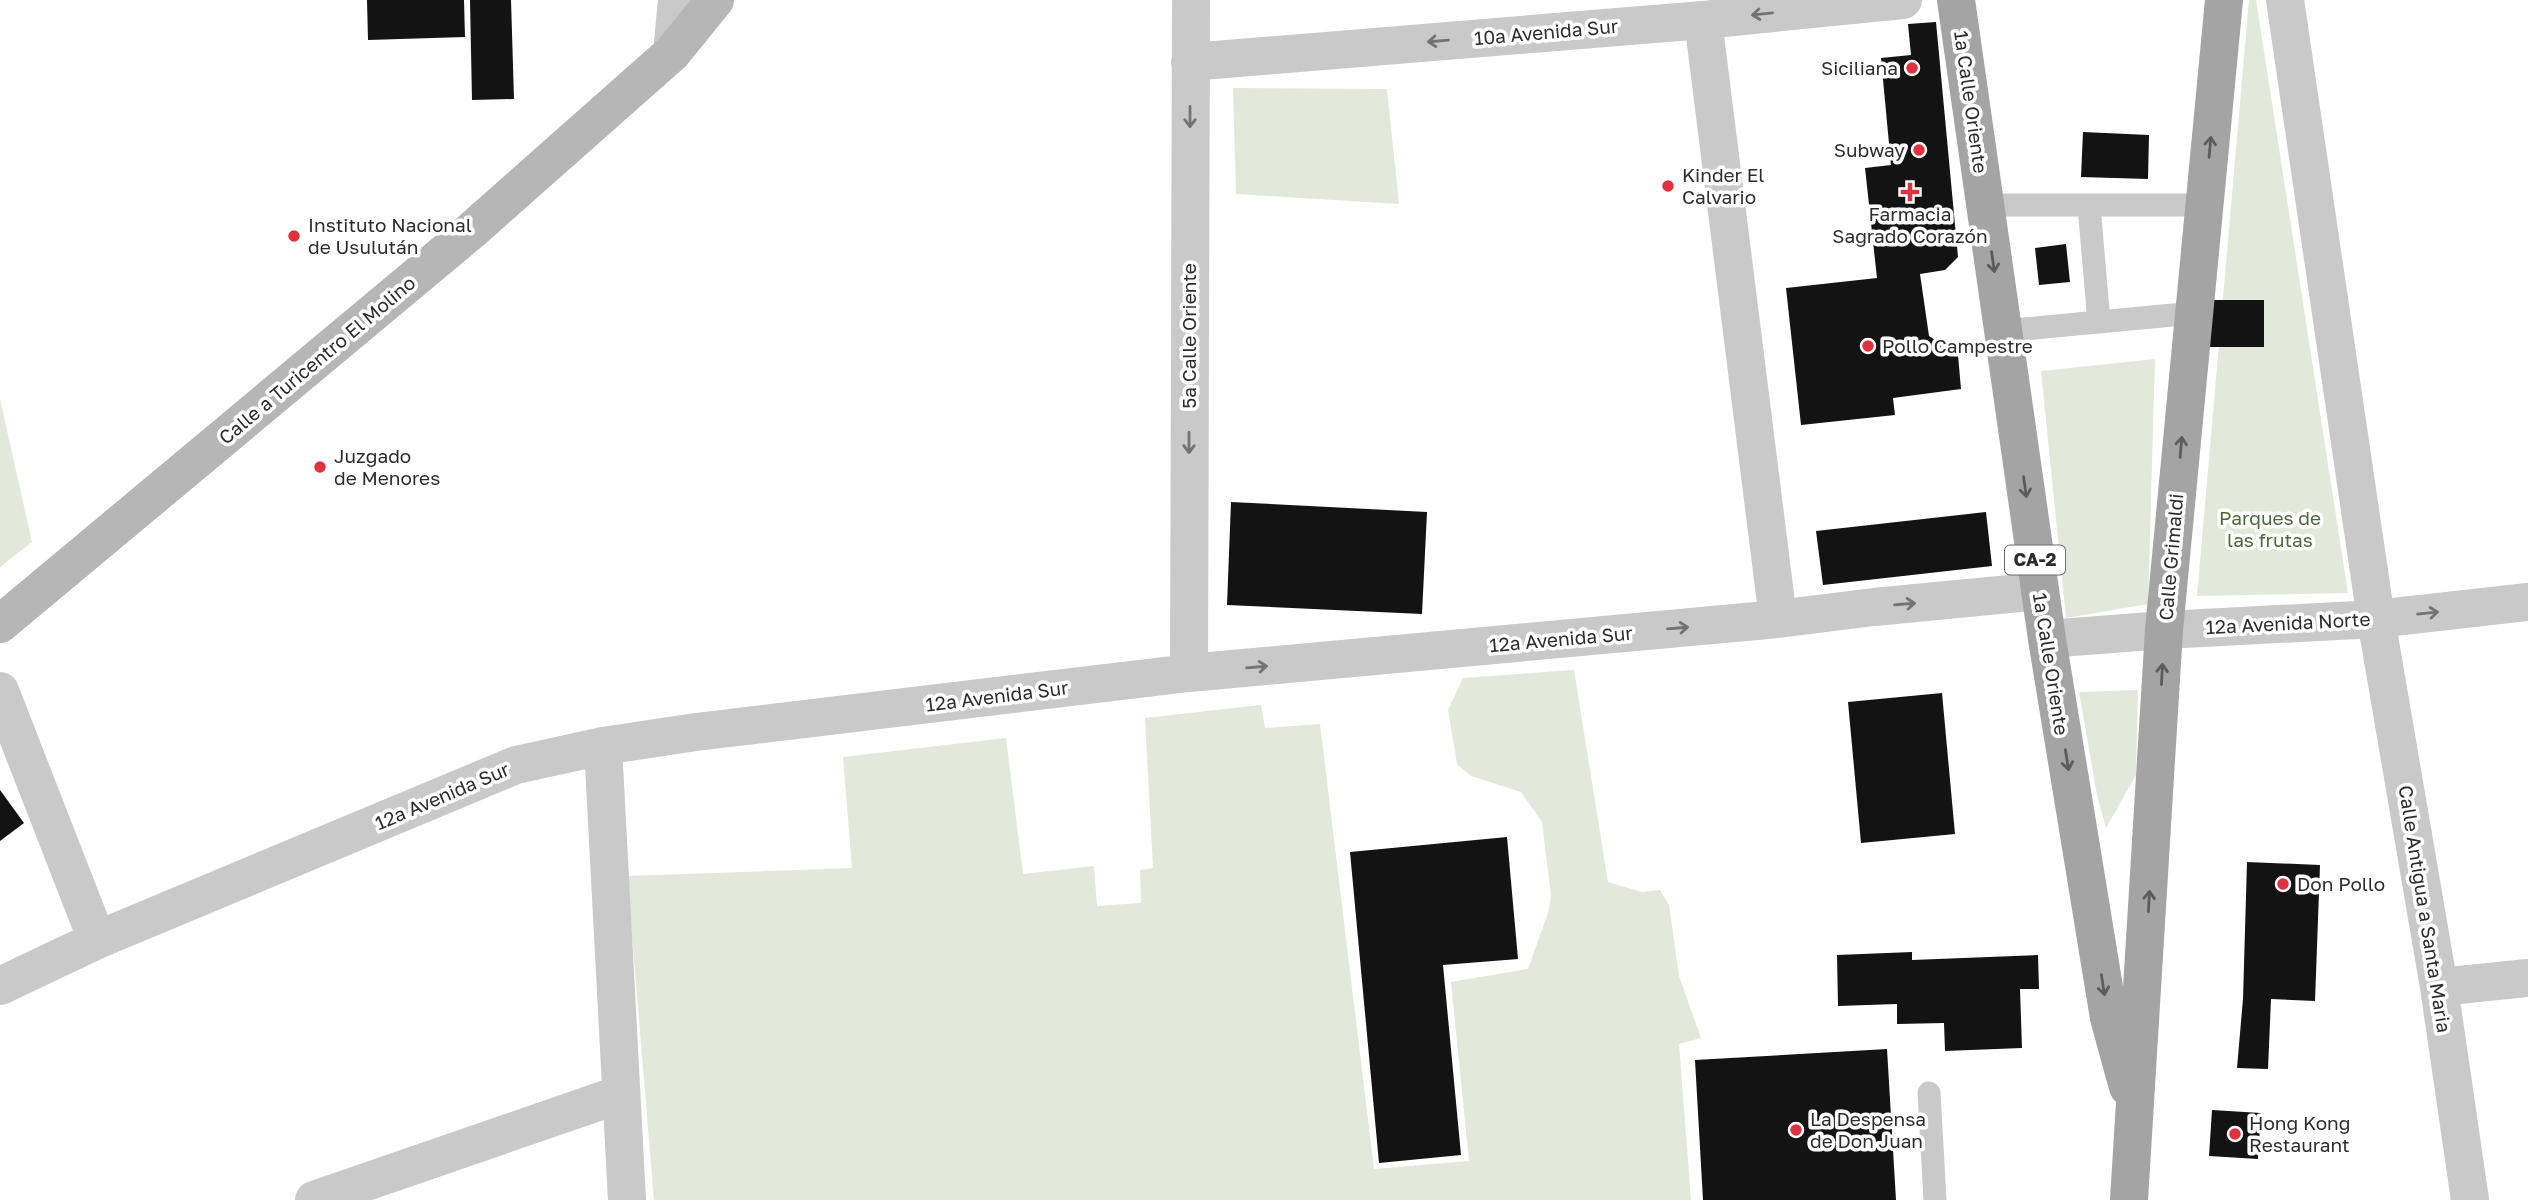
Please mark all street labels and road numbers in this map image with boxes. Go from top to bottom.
street label: 10a Avenida Sur [1473,14,1619,49]
street label: 1a Calle Oriente [1950,29,1993,175]
street label: 5a Calle Oriente [1177,263,1200,409]
street label: Calle a Turicentro El Molino [214,271,420,449]
street label: Calle Grimaldi [2153,492,2188,621]
road number: CA-2 [2005,546,2065,574]
street label: 1a Calle Oriente [2029,591,2074,737]
street label: 12a Avenida Norte [2205,607,2371,638]
street label: 12a Avenida Sur [1488,621,1634,656]
street label: 12a Avenida Sur [924,675,1070,716]
street label: 12a Avenida Sur [371,757,513,834]
street label: Calle Antigua a Santa Maria [2395,784,2456,1034]

